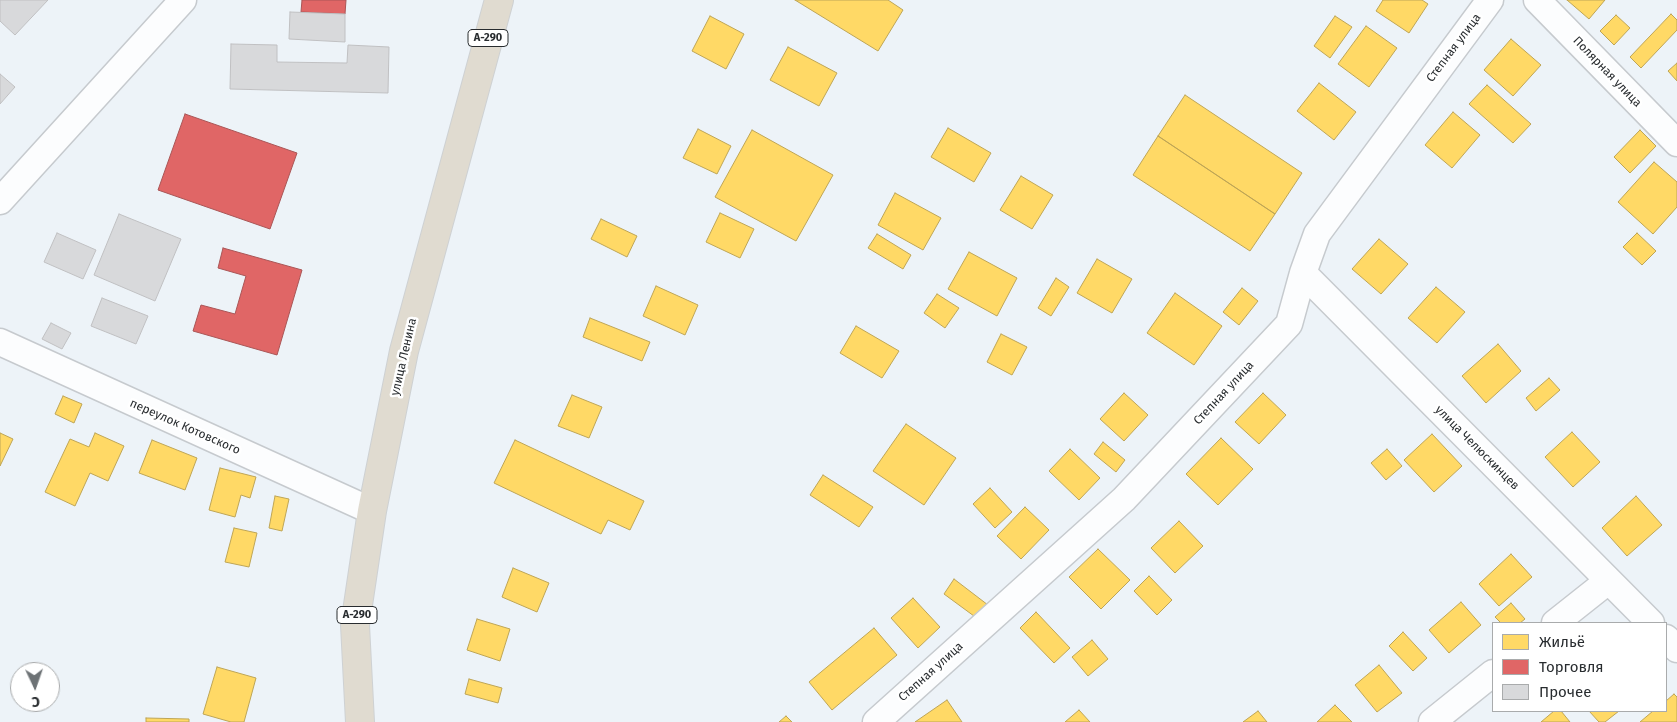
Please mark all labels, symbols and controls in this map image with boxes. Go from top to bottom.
street label: Степная улица [1424,11,1484,85]
road number: А-290 [468,29,508,46]
street label: Полярная улица [1570,34,1644,110]
street label: улица Ленина [388,317,420,397]
street label: Степная улица [1191,358,1257,428]
street label: переулок Котовского [127,396,243,458]
street label: улица Челюскинцев [1432,403,1522,493]
road number: А-290 [337,606,377,624]
legend [1492,622,1667,712]
text: Жильё [1539,633,1585,651]
street label: Степная улица [896,639,966,705]
text: Торговля [1539,658,1604,676]
north arrow [10,662,60,712]
text: Прочее [1539,683,1591,701]
text: С [31,693,40,710]

